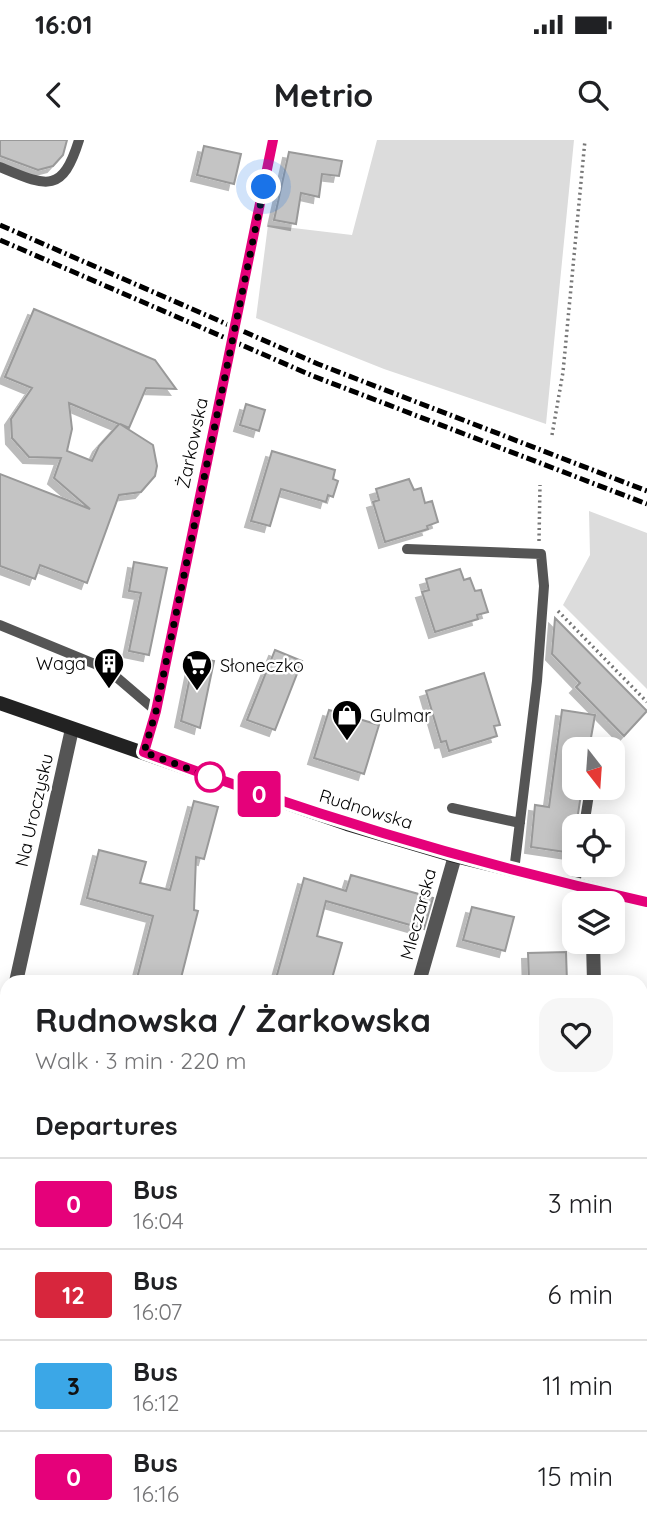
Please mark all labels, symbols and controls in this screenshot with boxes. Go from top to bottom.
text: 16:01 [35,8,93,41]
text: Metrio [274,75,373,115]
icon: back [35,76,73,114]
icon: search [574,76,612,114]
your location [246,169,281,204]
street label: Żarkowska [171,396,213,490]
building icon: Waga [92,646,126,690]
supermarket icon: Słoneczko [180,648,214,692]
place label: Waga [36,652,86,675]
place label: Słoneczko [220,654,304,677]
shop icon: Gulmar [330,698,364,742]
place label: Gulmar [370,704,431,727]
north arrow [562,737,625,800]
map controls [562,737,625,954]
street label: Na Uroczysku [10,751,58,869]
unlabelled marker [195,762,225,792]
line badge: 0 [236,771,282,817]
text: 0 [252,779,266,809]
street label: Rudnowska [316,784,416,834]
button: locate [562,814,625,877]
street label: Mleczarska [395,866,441,962]
button: layers [562,891,625,954]
button: heart [539,998,613,1072]
text: Rudnowska / Żarkowska [35,999,431,1040]
text: Walk · 3 min · 220 m [35,1046,247,1075]
text: Departures [35,1109,178,1142]
text: Bus [133,1173,178,1206]
text: 3 min [548,1187,613,1220]
text: 0 [66,1189,81,1219]
text: 16:04 [133,1206,184,1235]
text: Bus [133,1264,178,1297]
text: 6 min [548,1278,613,1311]
text: 12 [62,1280,85,1310]
text: 16:07 [133,1297,182,1326]
text: Bus [133,1355,178,1388]
text: 11 min [542,1369,613,1402]
text: 3 [67,1371,80,1401]
text: 16:12 [133,1388,179,1417]
text: Bus [133,1446,178,1479]
text: 15 min [538,1460,613,1493]
text: 0 [66,1462,81,1492]
text: 16:16 [133,1479,179,1508]

